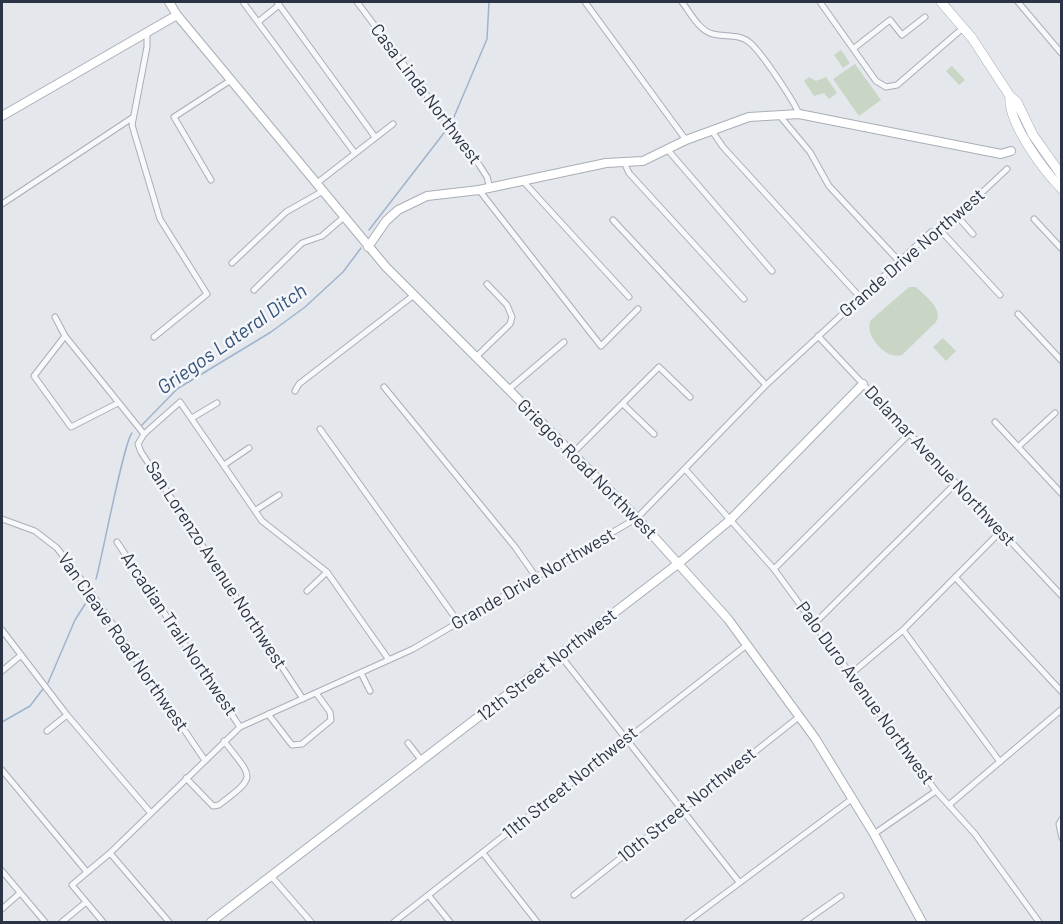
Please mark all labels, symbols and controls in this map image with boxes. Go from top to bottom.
street label: Casa Linda Northwest [366,19,486,169]
street label: Grande Drive Northwest [835,184,989,322]
water label: Griegos Lateral Ditch [153,278,311,400]
street label: Delamar Avenue Northwest [860,381,1020,551]
street label: Griegos Road Northwest [513,395,661,543]
street label: San Lorenzo Avenue Northwest [141,457,291,673]
street label: Grande Drive Northwest [447,523,619,635]
street label: Arcadian Trail Northwest [116,548,242,720]
street label: Van Cleave Road Northwest [53,549,193,735]
street label: Palo Duro Avenue Northwest [791,597,939,789]
street label: 12th Street Northwest [473,604,621,726]
street label: 11th Street Northwest [498,722,642,844]
street label: 10th Street Northwest [614,743,760,867]

